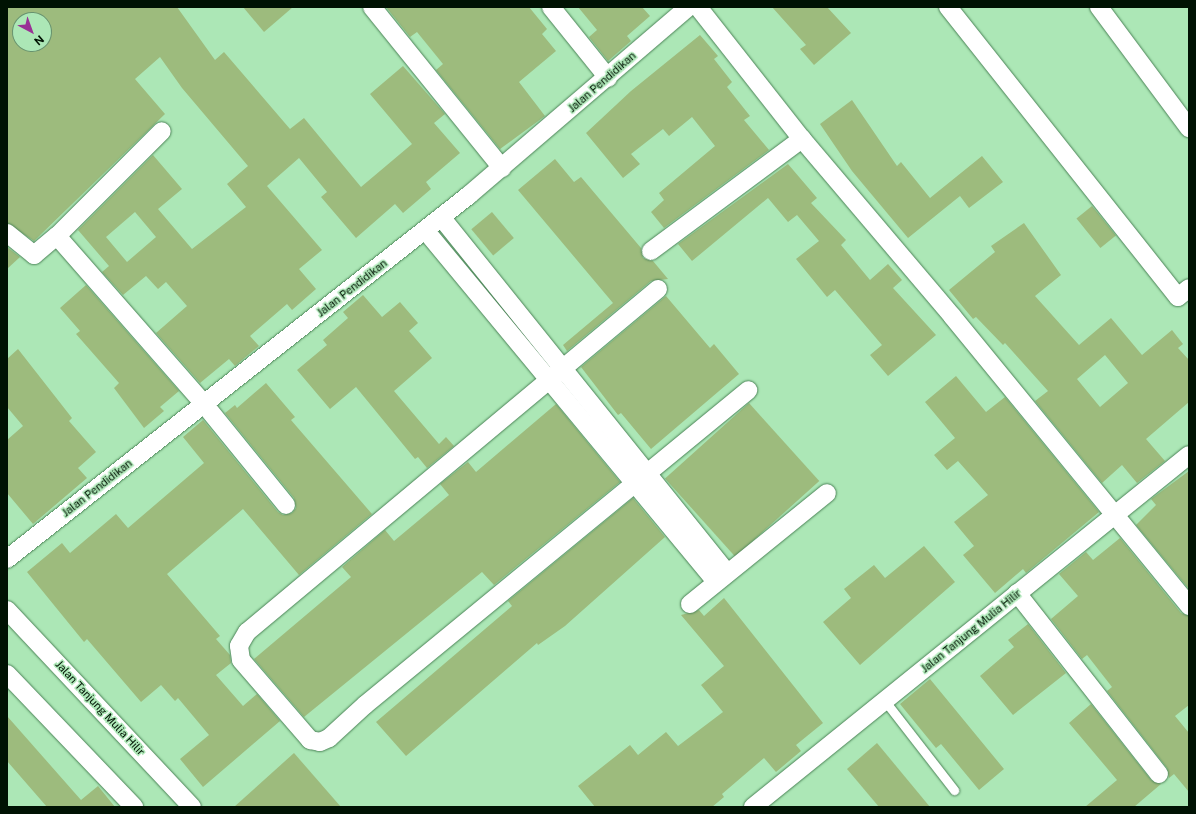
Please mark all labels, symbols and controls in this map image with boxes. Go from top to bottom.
north arrow [12,12,52,52]
text: N [32,33,46,48]
street label: Jalan Pendidikan [565,49,639,115]
street label: Jalan Pendidikan [314,256,390,320]
street label: Jalan Pendidikan [59,456,135,520]
street label: Jalan Tanjung Mulia Hilir [918,587,1024,675]
street label: Jalan Tanjung Mulia Hilir [53,658,147,758]

